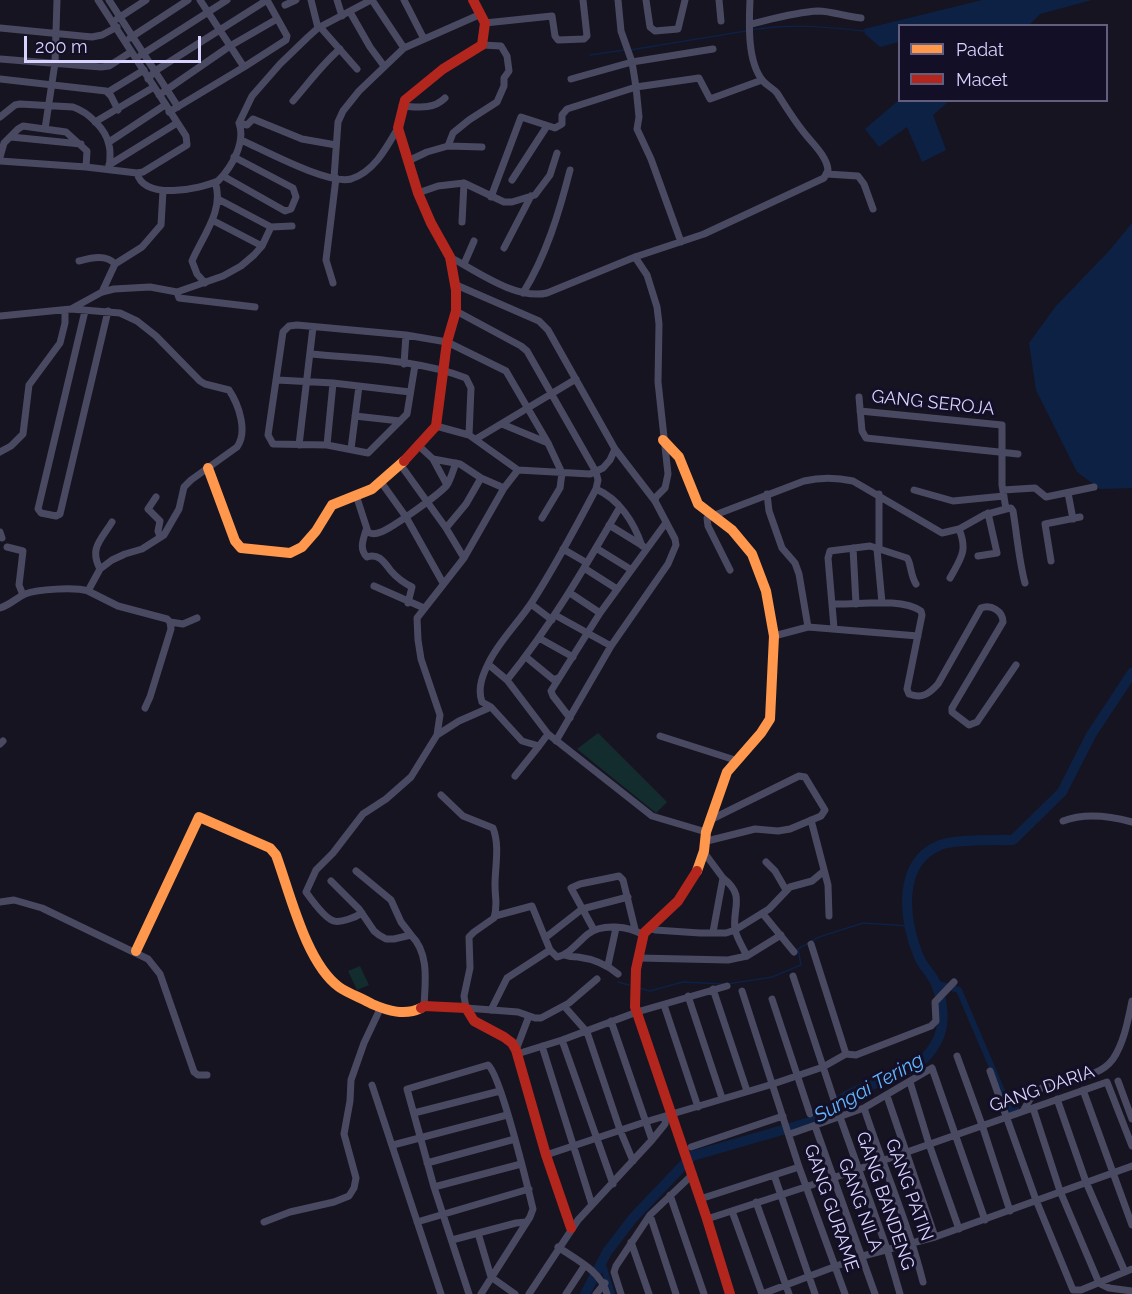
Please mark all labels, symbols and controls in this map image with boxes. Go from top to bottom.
scale bar [27,24,204,62]
legend [898,24,1108,102]
text: 200 m [35,36,88,57]
text: Padat [956,39,1004,60]
text: Macet [956,69,1008,90]
street label: GANG SEROJA [870,386,996,420]
water label: Sungai Tering [810,1048,928,1128]
street label: GANG DARIA [987,1061,1097,1117]
street label: GANG BANDENG [851,1129,919,1273]
street label: GANG PATIN [881,1136,937,1244]
street label: GANG GURAME [799,1141,863,1275]
street label: GANG NILA [833,1156,887,1254]

